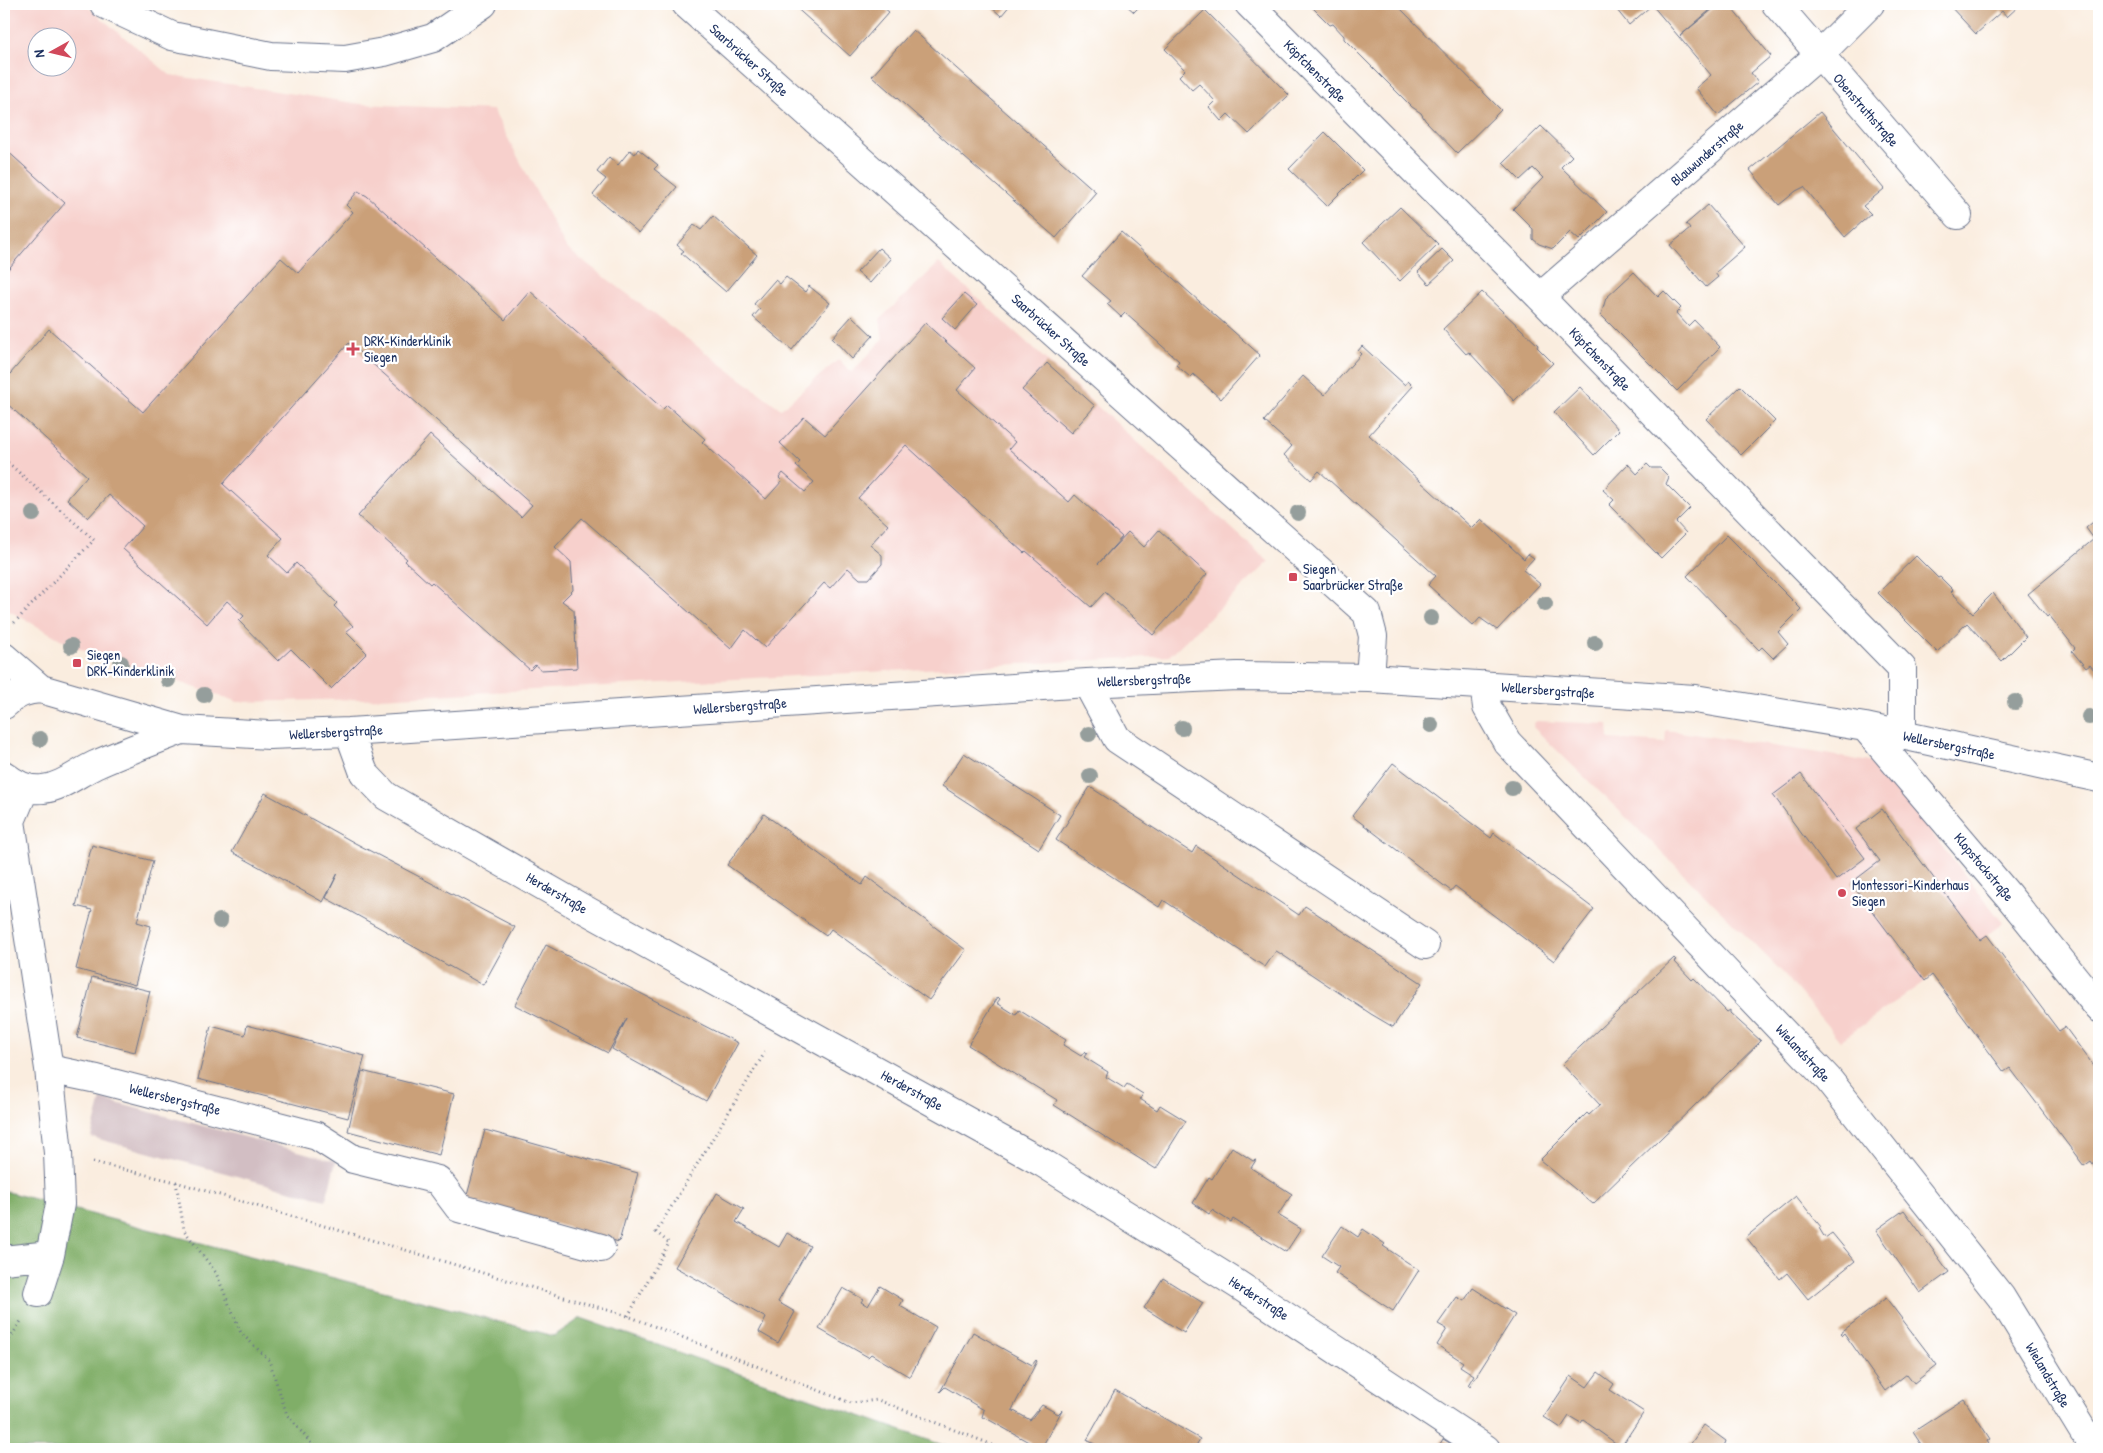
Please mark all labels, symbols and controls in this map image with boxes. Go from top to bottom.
street label: Saarbrücker Straße [705,19,793,101]
north arrow [28,28,78,78]
street label: Köpfchenstraße [1279,35,1351,107]
text: N [29,48,49,59]
street label: Obenstruthstraße [1828,69,1904,151]
street label: Blauwunderstraße [1666,115,1748,190]
street label: Saarbrücker Straße [1007,289,1095,371]
street label: Köpfchenstraße [1565,323,1636,395]
place label: DRK-Kinderklinik Siegen [364,331,451,367]
marker: DRK-Kinderklinik Siegen [346,342,360,356]
place label: Siegen Saarbrücker Straße [1303,559,1403,595]
marker: Siegen Saarbrücker Straße [1287,571,1299,583]
place label: Siegen DRK-Kinderklinik [87,645,174,680]
marker: Siegen DRK-Kinderklinik [71,657,83,669]
street label: Wellersbergstraße [1097,668,1192,692]
street label: Wellersbergstraße [1501,677,1596,703]
street label: Wellersbergstraße [693,693,788,719]
street label: Wellersbergstraße [289,720,384,744]
street label: Wellersbergstraße [1901,725,1997,765]
street label: Klopstockstraße [1949,828,2019,906]
street label: Herderstraße [523,867,592,919]
place label: Montessori-Kinderhaus Siegen [1852,875,1969,911]
marker: Montessori-Kinderhaus Siegen [1836,887,1848,899]
street label: Wielandstraße [1771,1020,1835,1087]
street label: Herderstraße [877,1065,947,1115]
street label: Wellersbergstraße [127,1078,223,1120]
street label: Herderstraße [1225,1271,1293,1325]
street label: Wielandstraße [2021,1339,2075,1412]

